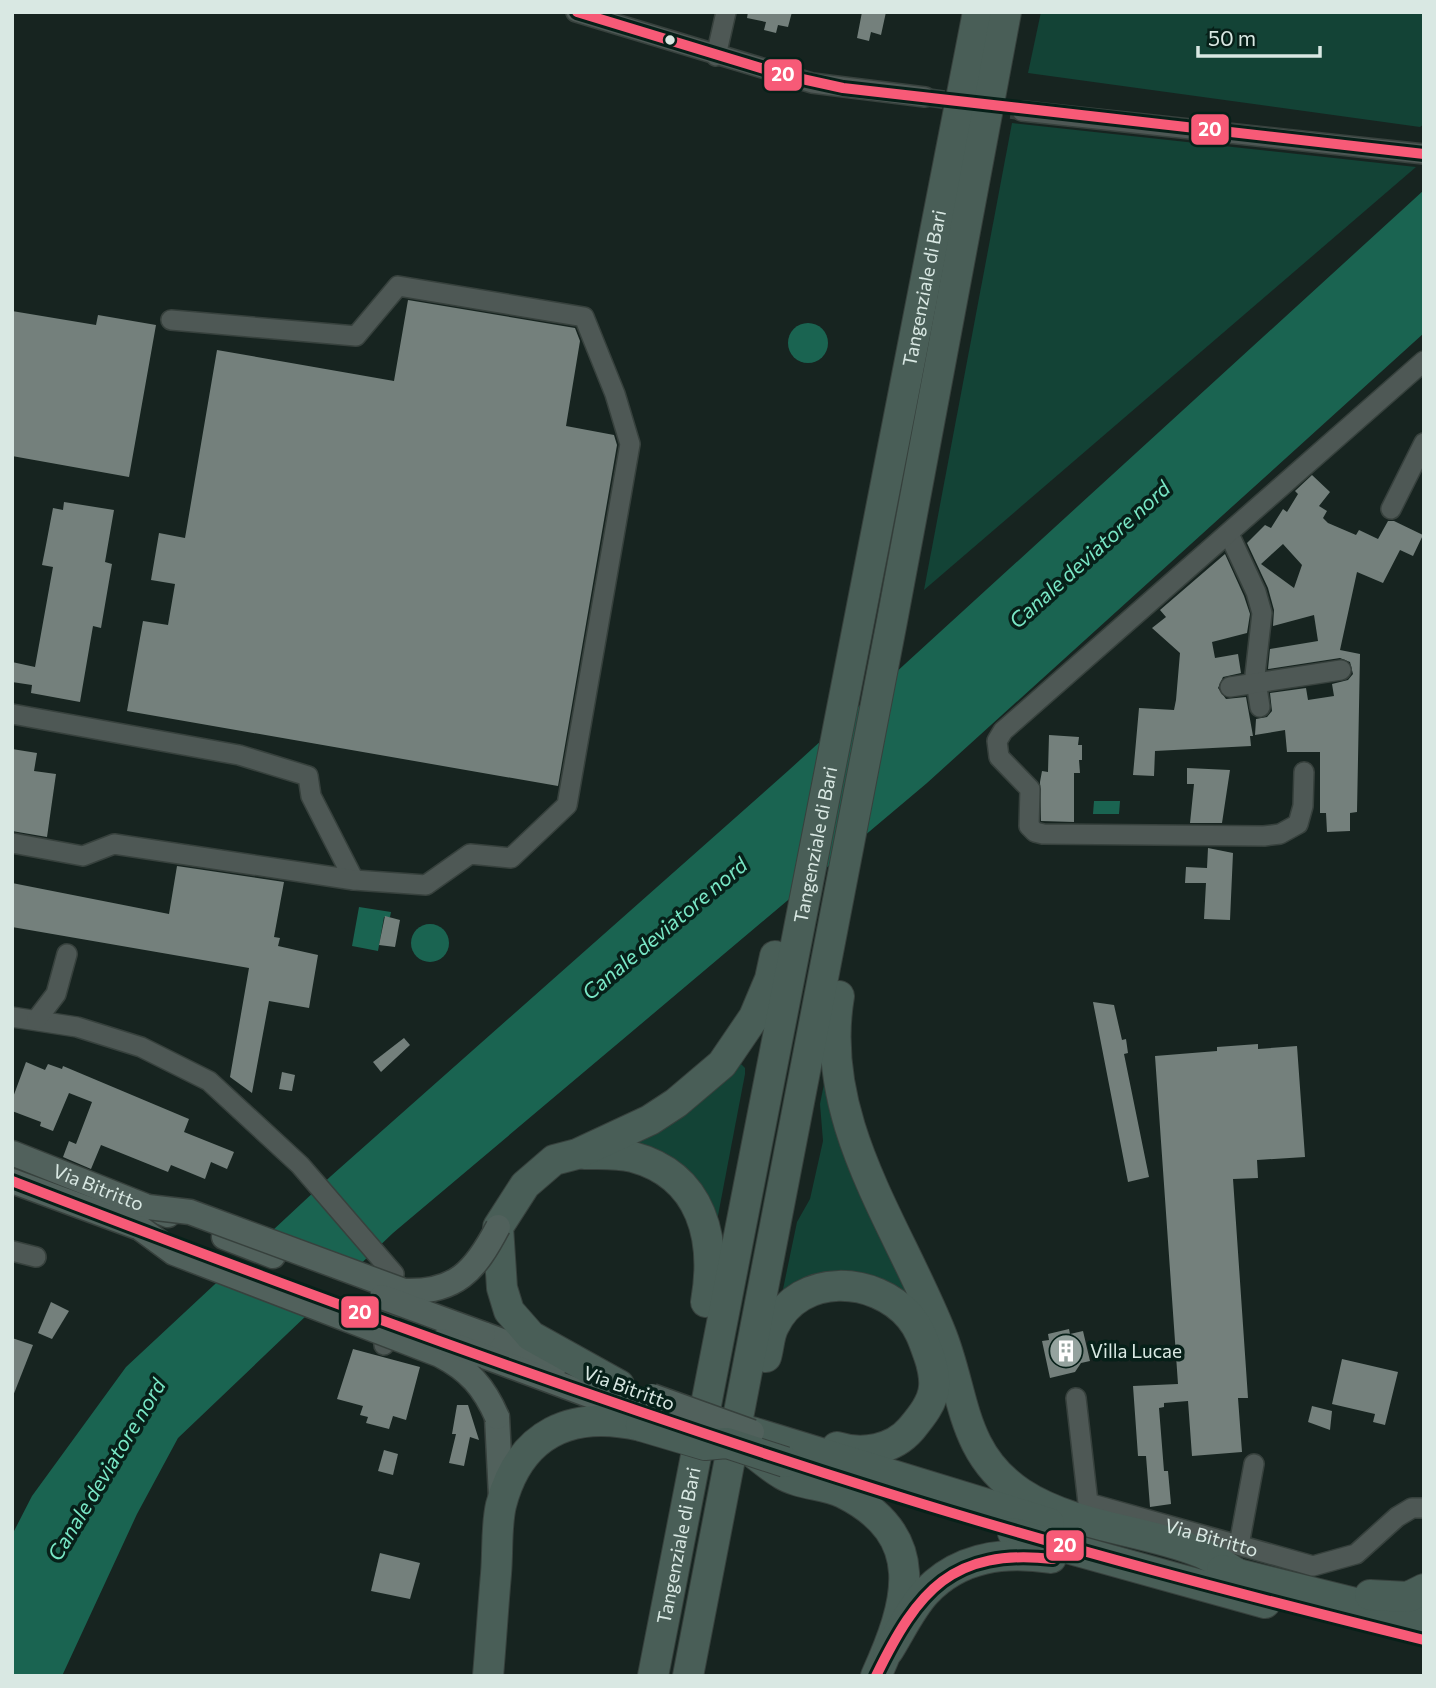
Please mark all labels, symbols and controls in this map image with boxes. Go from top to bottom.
scale bar [1198,14,1320,58]
text: 50 m [1208,25,1256,50]
unlabelled marker [663,33,677,47]
line badge: 20 [763,58,803,92]
text: 20 [771,62,795,85]
line badge: 20 [1190,113,1230,146]
text: 20 [1198,117,1222,140]
street label: Tangenziale di Bari [897,208,950,369]
water label: Canale deviatore nord [1003,475,1175,633]
street label: Tangenziale di Bari [788,764,841,925]
water label: Canale deviatore nord [576,851,752,1004]
street label: Via Bitritto [50,1159,147,1215]
line badge: 20 [340,1295,380,1329]
text: 20 [348,1300,372,1323]
building icon: Villa Lucae [1047,1332,1085,1370]
place label: Villa Lucae [1090,1339,1182,1362]
street label: Via Bitritto [580,1360,678,1415]
water label: Canale deviatore nord [41,1373,170,1565]
street label: Tangenziale di Bari [651,1465,705,1626]
street label: Via Bitritto [1162,1513,1261,1561]
line badge: 20 [1045,1529,1085,1562]
text: 20 [1053,1533,1077,1556]

